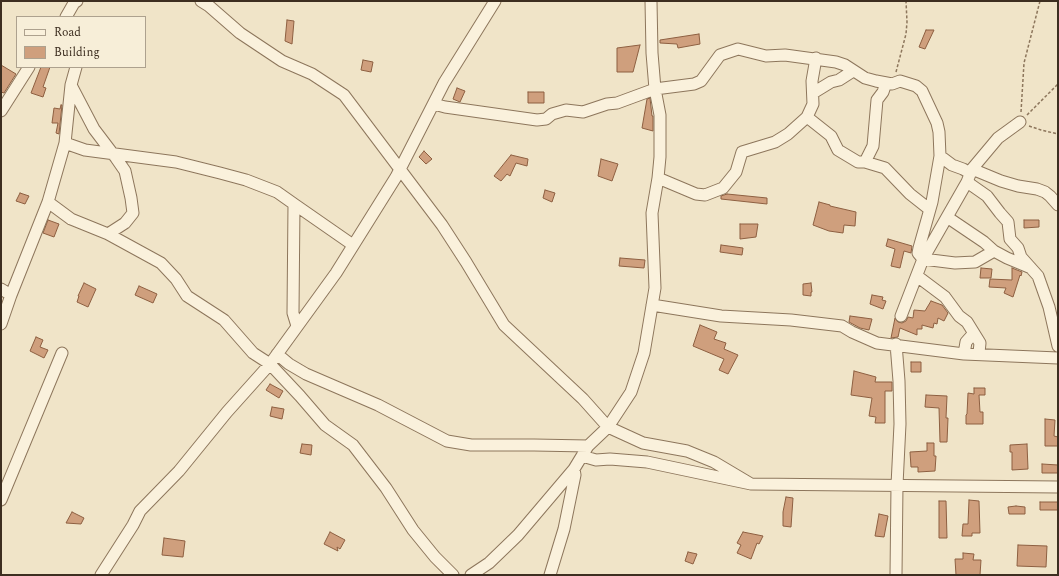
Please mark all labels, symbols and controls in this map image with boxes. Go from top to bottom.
legend [16,16,146,68]
text: Road [54,23,81,42]
text: Building [54,43,100,62]

